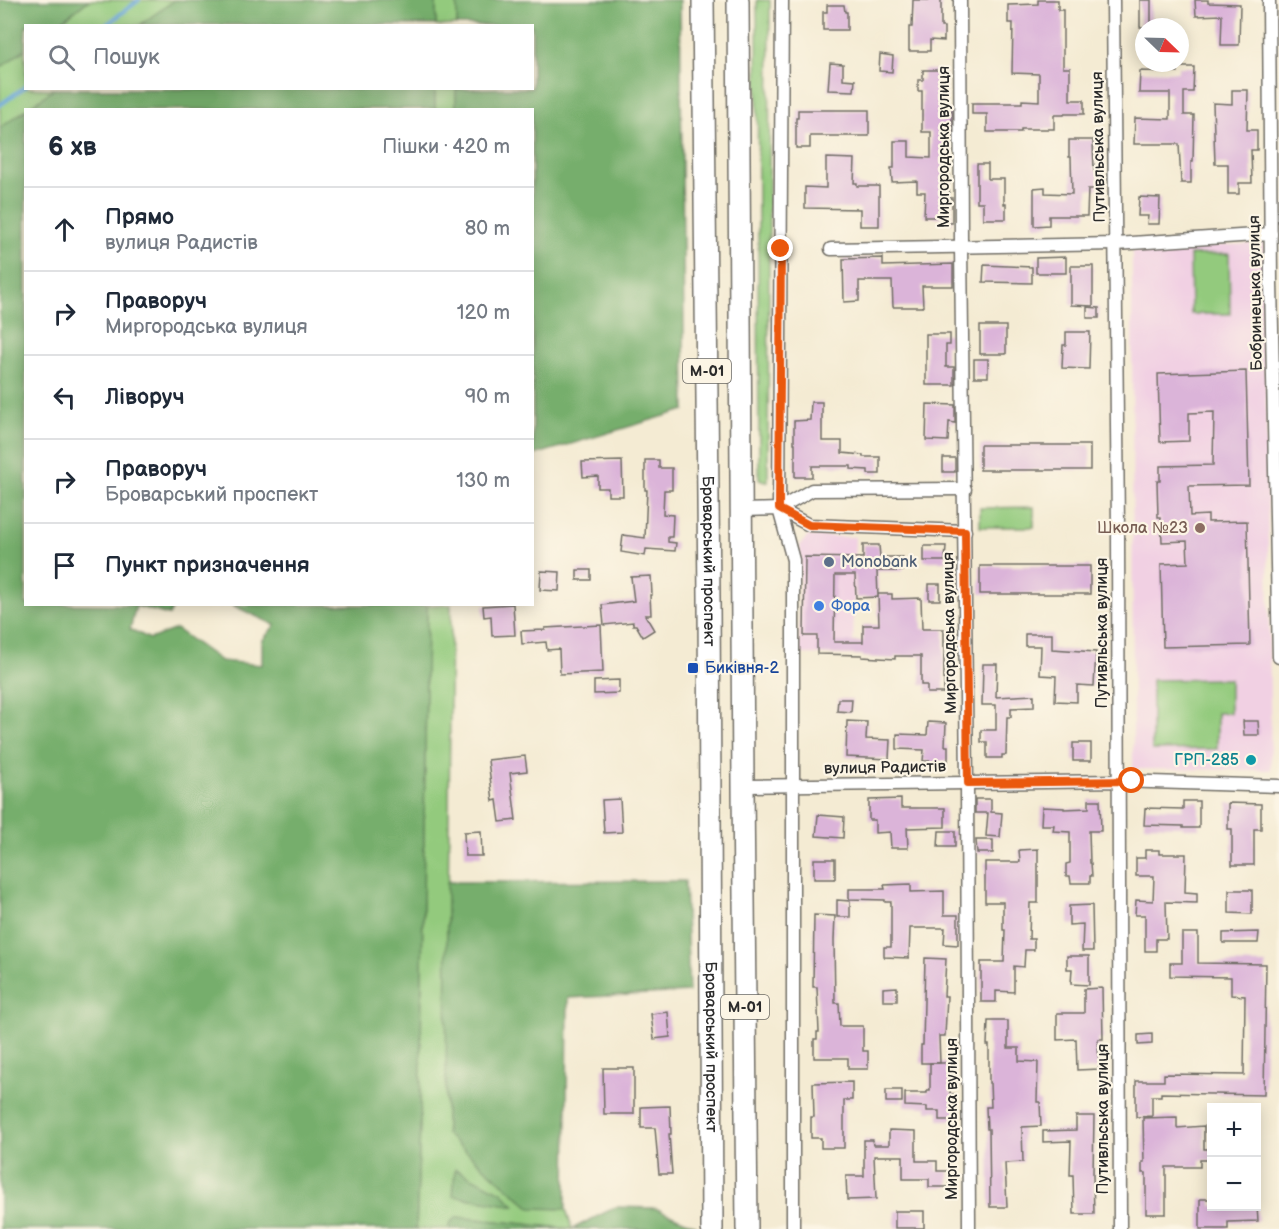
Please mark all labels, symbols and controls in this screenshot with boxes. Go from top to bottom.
north arrow [1135,18,1189,72]
search box [24,24,534,90]
icon: search [45,41,78,74]
text: Пошук [93,44,160,71]
street label: Миргородська вулиця [935,66,954,228]
street label: Путивльська вулиця [1088,71,1110,223]
text: 6 хв [48,132,97,163]
text: Пішки · 420 m [382,135,510,159]
text: Прямо [105,204,174,231]
icon: ahead [48,213,81,246]
street label: Бобринецька вулиця [1245,215,1267,371]
text: 80 m [465,217,510,241]
text: вулиця Радистів [105,231,258,255]
route end [767,235,793,261]
text: Праворуч [105,288,207,315]
icon: right [48,297,81,330]
text: 120 m [457,301,510,325]
text: Миргородська вулиця [105,315,308,339]
road number: М-01 [683,359,731,383]
icon: left [48,381,81,414]
text: Ліворуч [105,384,185,411]
text: 90 m [465,385,510,409]
text: Праворуч [105,456,207,483]
icon: right [48,465,81,498]
text: 130 m [456,469,510,493]
street label: Броварський проспект [698,476,719,647]
text: Броварський проспект [105,483,318,507]
place label: Школа №23 [1097,519,1188,538]
marker: Школа №23 [1193,521,1207,535]
icon: arrive [48,549,81,582]
text: Пункт призначення [105,552,310,579]
street label: Миргородська вулиця [939,552,961,714]
place label: Monobank [841,553,917,572]
marker: Monobank [822,555,836,569]
street label: Путивльська вулиця [1093,557,1112,708]
place label: Фора [831,597,871,616]
marker: Фора [812,599,826,613]
place label: Бикiвня-2 [705,659,779,678]
marker: Бикiвня-2 [686,661,700,675]
place label: ГРП-285 [1174,751,1239,770]
marker: ГРП-285 [1244,753,1258,767]
street label: вулиця Радистів [824,757,947,779]
route start [1118,767,1144,793]
street label: Броварський проспект [701,962,721,1133]
road number: М-01 [721,995,769,1019]
street label: Миргородська вулиця [943,1038,962,1200]
street label: Путивльська вулиця [1094,1043,1113,1194]
map controls [1207,1103,1261,1211]
button: + [1207,1103,1261,1157]
button: − [1207,1157,1261,1211]

